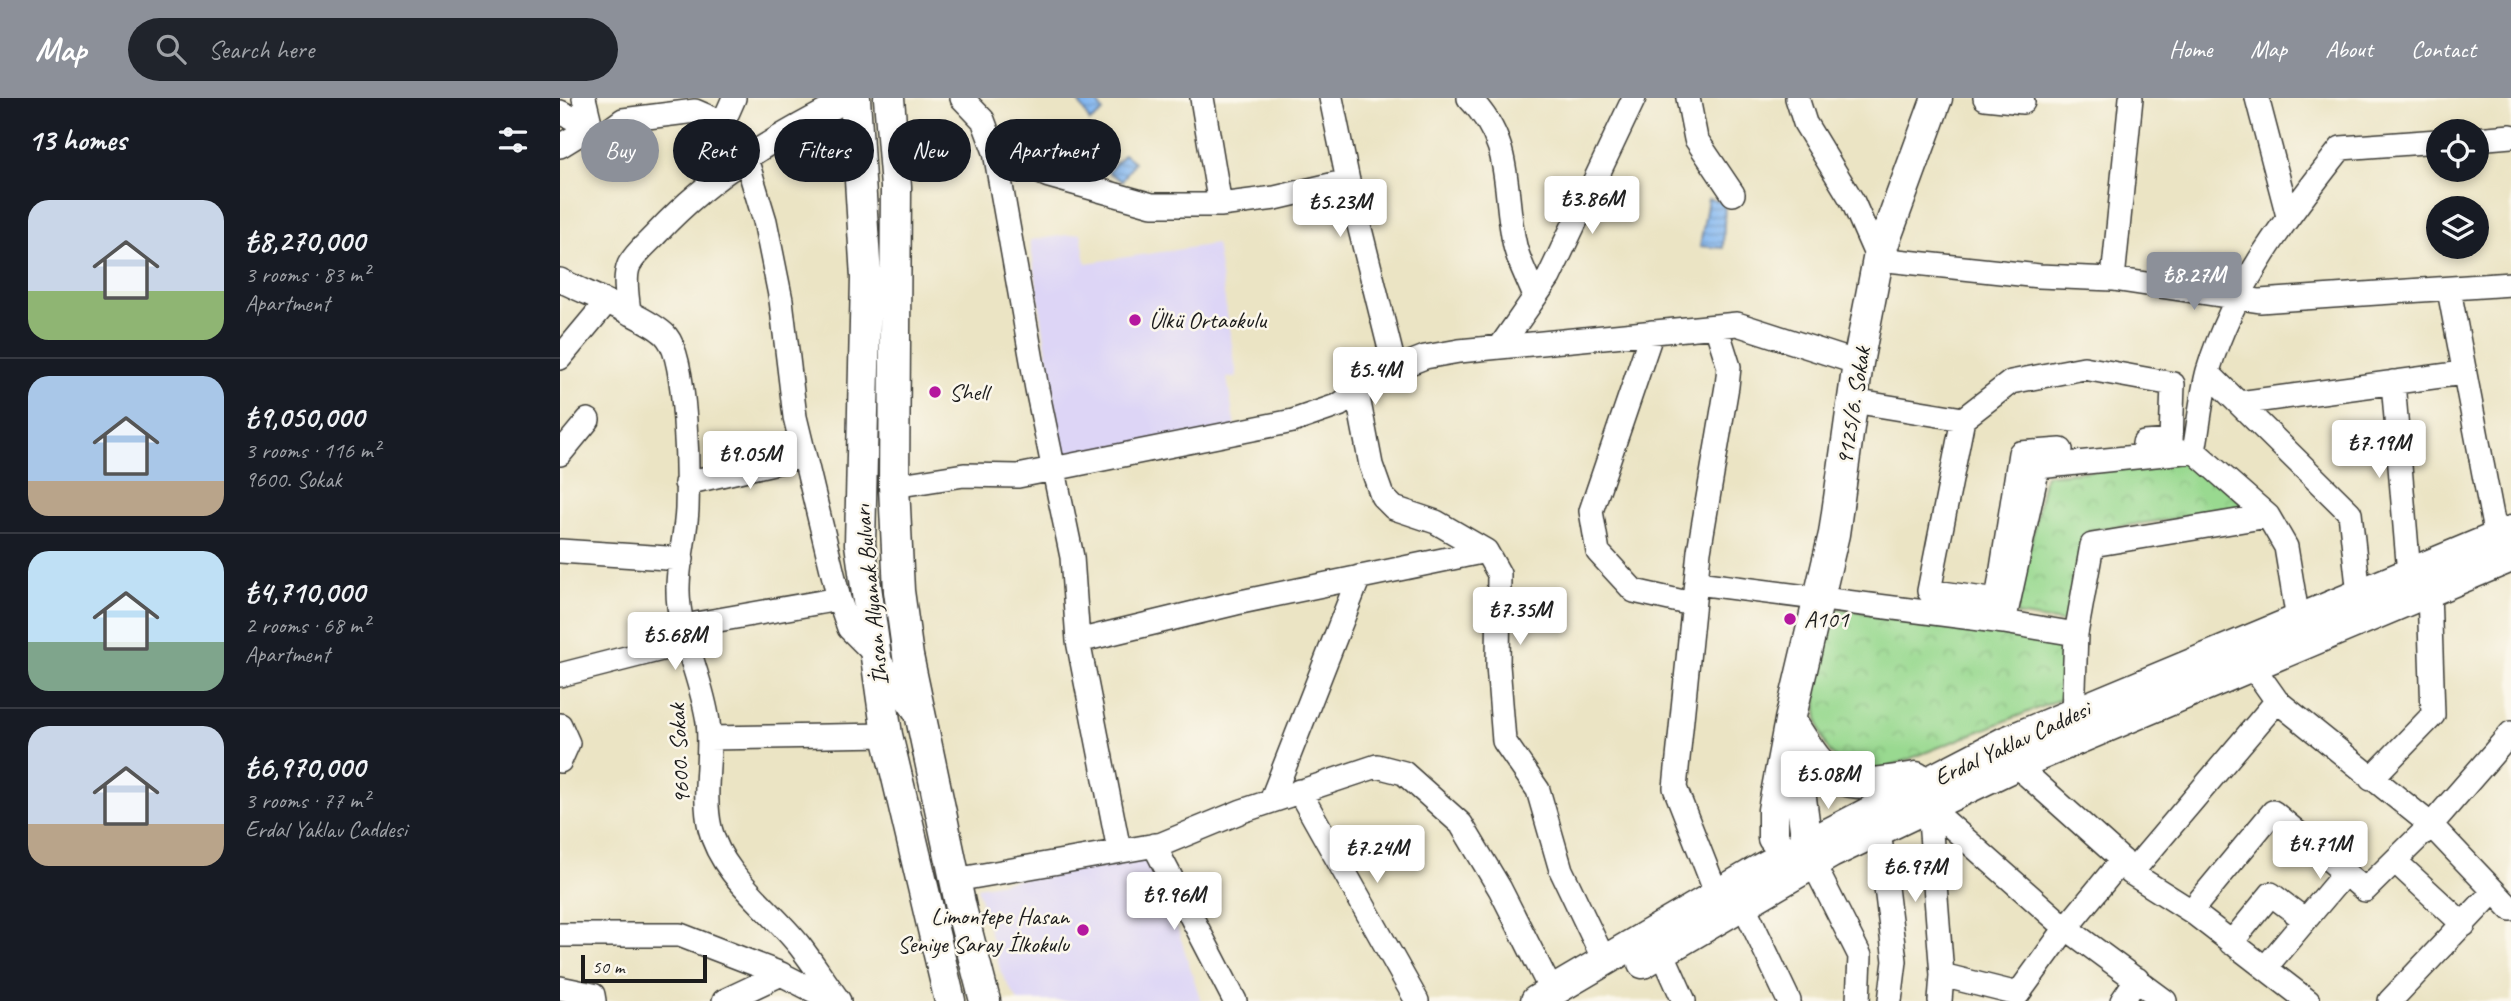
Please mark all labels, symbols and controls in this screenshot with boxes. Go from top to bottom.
search box [128,18,618,81]
text: Map [35,28,86,70]
icon: search [152,30,190,68]
text: Search here [208,33,314,66]
text: Home [2169,34,2212,64]
text: Map [2250,34,2287,64]
text: About [2325,34,2373,64]
text: Contact [2411,34,2476,64]
chip: Buy [581,119,659,182]
chip: Rent [673,119,760,182]
chip: Filters [774,119,874,182]
chip: New [888,119,971,182]
chip: Apartment [985,119,1121,182]
map controls [2426,119,2489,259]
button: locate [2426,119,2489,182]
text: 13 homes [28,121,126,159]
icon: filters [494,121,532,159]
pin: ₺3.86M [1535,176,1649,236]
pin: ₺5.23M [1283,180,1397,239]
text: ₺3.86M [1560,184,1624,213]
text: ₺5.23M [1309,187,1371,216]
button: layers [2426,196,2489,259]
text: ₺8,270,000 [245,222,365,260]
icon: home [84,228,168,312]
pin: ₺8.27M [2137,252,2251,312]
text: 3 rooms · 83 m² [245,260,369,289]
text: ₺8.27M [2163,260,2225,289]
text: Apartment [245,289,330,318]
place label: Ülkü Ortaokulu [1149,305,1268,335]
marker: Ülkü Ortaokulu [1127,312,1143,328]
street label: 9125/6. Sokak [1829,342,1878,467]
pin: ₺5.4M [1326,348,1424,407]
text: ₺5.4M [1349,355,1401,384]
place label: Shell [949,377,992,407]
marker: Shell [927,384,943,400]
text: ₺9,050,000 [245,398,364,436]
icon: home [84,404,168,488]
pin: ₺7.19M [2322,420,2436,480]
text: ₺7.19M [2348,428,2410,457]
pin: ₺9.05M [693,432,807,491]
text: 3 rooms · 116 m² [245,436,380,465]
text: ₺9.05M [719,439,781,468]
text: 9600. Sokak [245,465,342,494]
street label: İhsan Alyanak Bulvarı [846,502,895,687]
text: ₺4,710,000 [245,573,365,611]
icon: home [84,579,168,663]
pin: ₺7.35M [1463,588,1577,647]
text: ₺7.35M [1489,595,1551,624]
place label: A101 [1804,604,1850,634]
text: 2 rooms · 68 m² [245,611,369,640]
marker: A101 [1782,611,1798,627]
pin: ₺5.68M [618,612,732,672]
text: ₺5.68M [644,620,706,649]
text: Apartment [245,640,330,669]
street label: Erdal Yaklav Caddesi [1929,692,2098,792]
street label: 9600. Sokak [661,701,697,805]
text: ₺6,970,000 [245,748,365,786]
pin: ₺5.08M [1771,752,1885,811]
icon: home [84,754,168,838]
text: ₺5.08M [1797,759,1859,788]
text: 3 rooms · 77 m² [245,786,369,815]
text: Erdal Yaklav Caddesi [245,815,407,844]
pin: ₺4.71M [2263,822,2377,881]
pin: ₺7.24M [1320,826,1434,885]
text: ₺4.71M [2289,829,2351,858]
text: ₺7.24M [1346,833,1408,862]
pin: ₺6.97M [1858,844,1972,904]
text: ₺6.97M [1884,852,1946,881]
pin: ₺9.96M [1117,872,1231,932]
text: ₺9.96M [1143,880,1205,909]
place label: Limontepe Hasan Seniye Saray İlkokulu [897,901,1071,959]
marker: Limontepe Hasan Seniye Saray İlkokulu [1075,922,1091,938]
scale bar [581,952,707,984]
text: 50 m [592,955,624,979]

